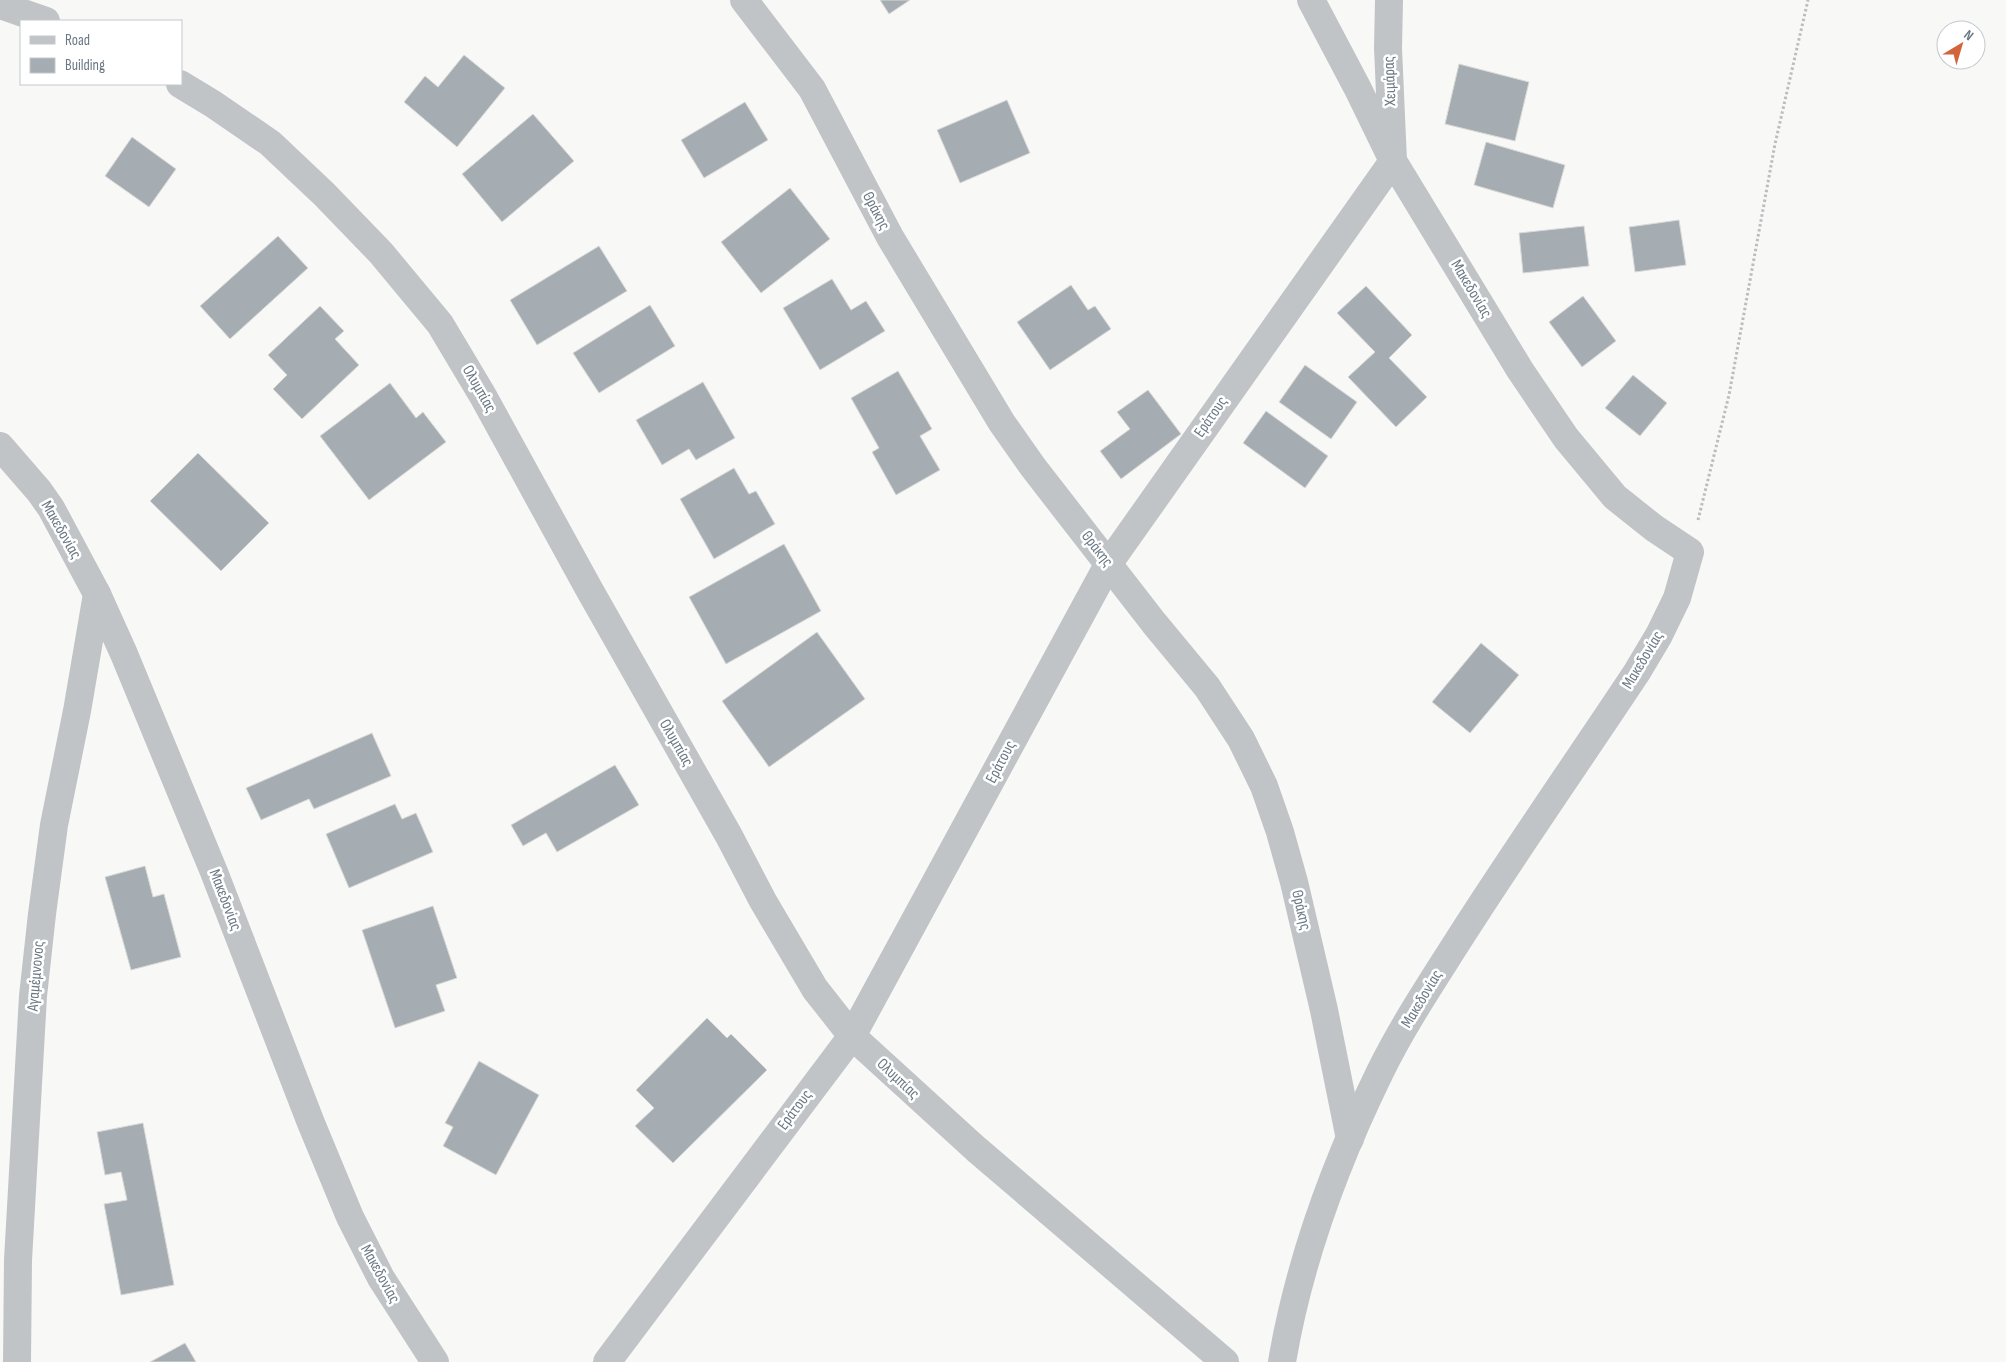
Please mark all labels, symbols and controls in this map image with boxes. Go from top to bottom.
legend [20,20,182,85]
north arrow [1936,20,1986,70]
text: N [1961,26,1977,44]
text: Road [65,31,90,50]
text: Building [65,56,105,75]
street label: Χειμάρας [1380,56,1400,107]
street label: Θράκης [858,189,894,233]
street label: Μακεδονίας [1446,257,1496,321]
street label: Ολυμπίας [458,362,500,416]
street label: Εράτους [1190,393,1232,441]
street label: Μακεδονίας [37,497,85,563]
street label: Θράκης [1077,527,1117,571]
street label: Μακεδονίας [1618,628,1668,692]
street label: Ολυμπίας [655,716,697,770]
street label: Εράτους [982,737,1020,787]
street label: Μακεδονίας [205,867,245,933]
street label: Θράκης [1287,888,1315,932]
street label: Αγαμέμνονος [23,940,49,1013]
street label: Μακεδονίας [1397,967,1447,1031]
street label: Ολυμπίας [873,1055,923,1103]
street label: Εράτους [774,1086,816,1134]
street label: Μακεδονίας [356,1241,404,1307]

